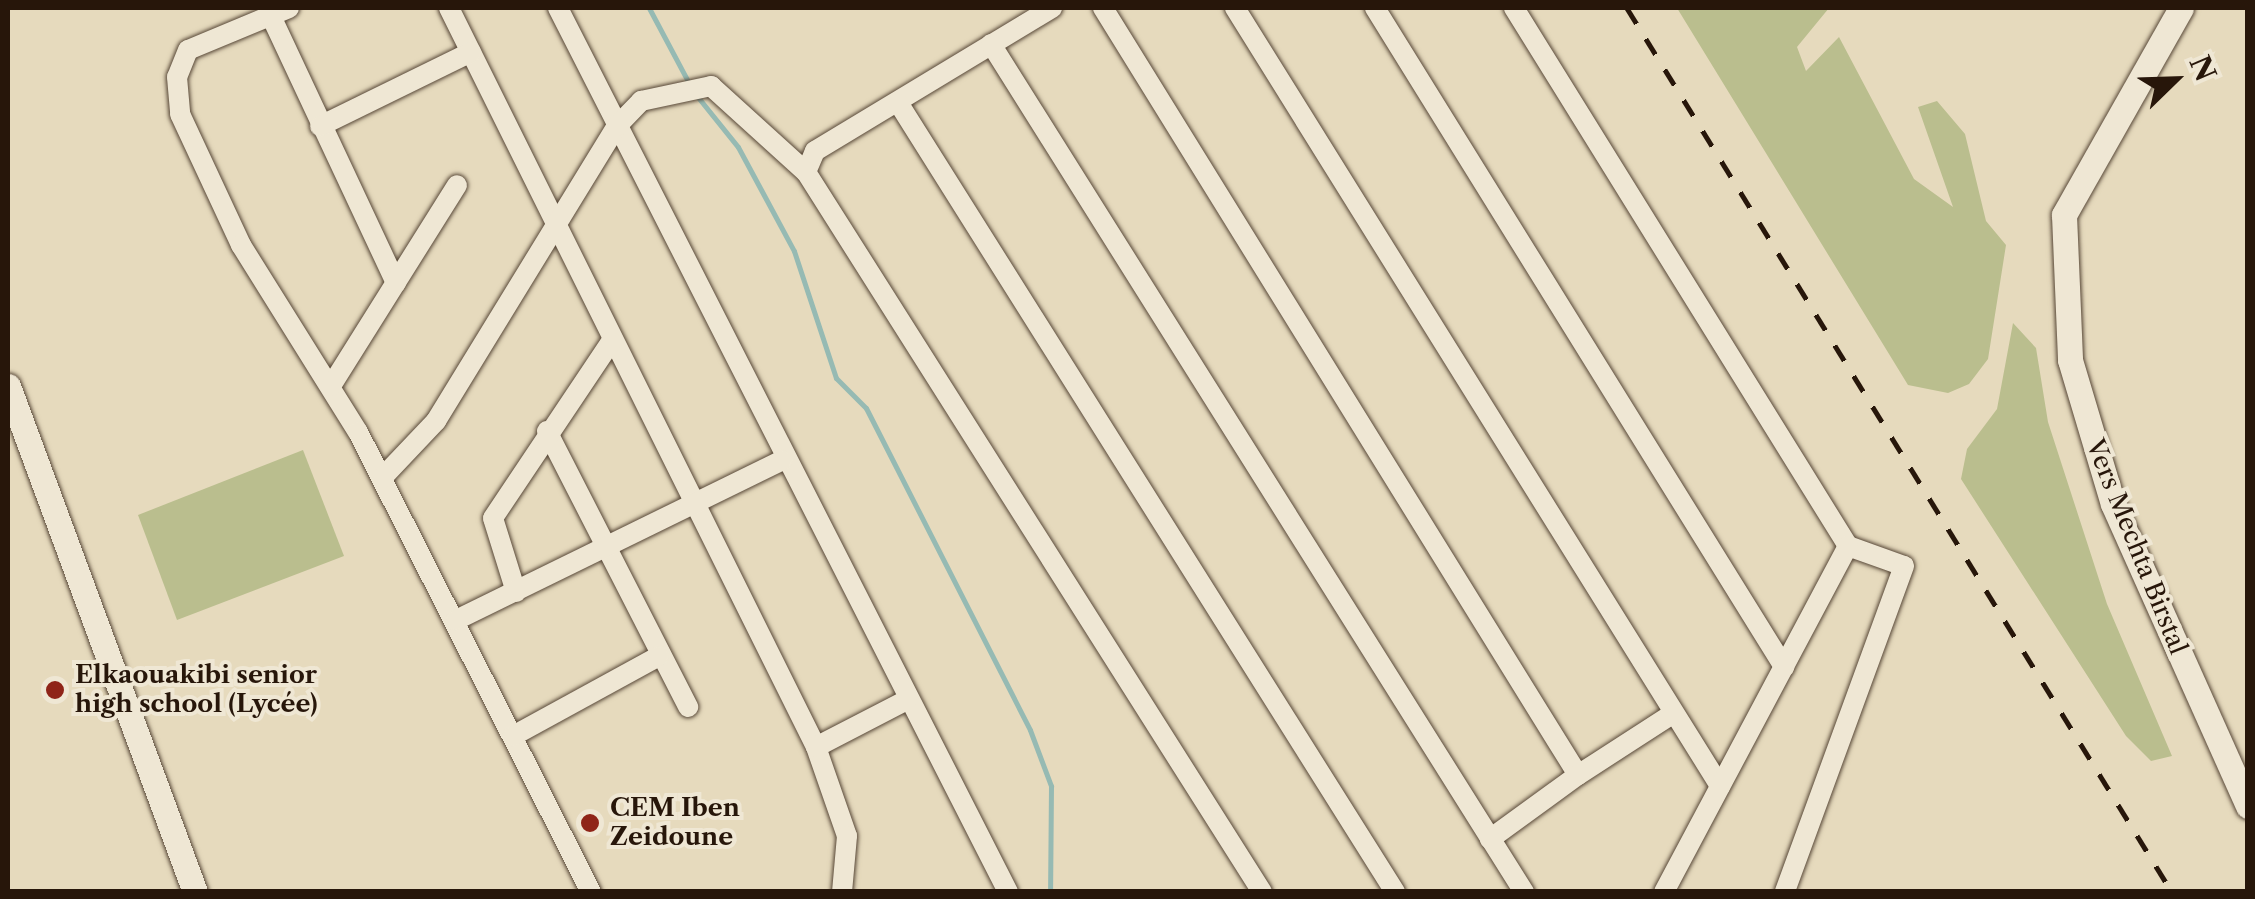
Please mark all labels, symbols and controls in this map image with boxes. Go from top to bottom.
north arrow [2125,30,2225,130]
text: N [2182,50,2223,86]
street label: Vers Mechta Birstal [2079,435,2193,659]
place label: Elkaouakibi senior high school (Lycée) [75,661,318,720]
marker: Elkaouakibi senior high school (Lycée) [44,679,66,701]
place label: CEM Iben Zeidoune [610,794,740,853]
marker: CEM Iben Zeidoune [579,812,601,834]

